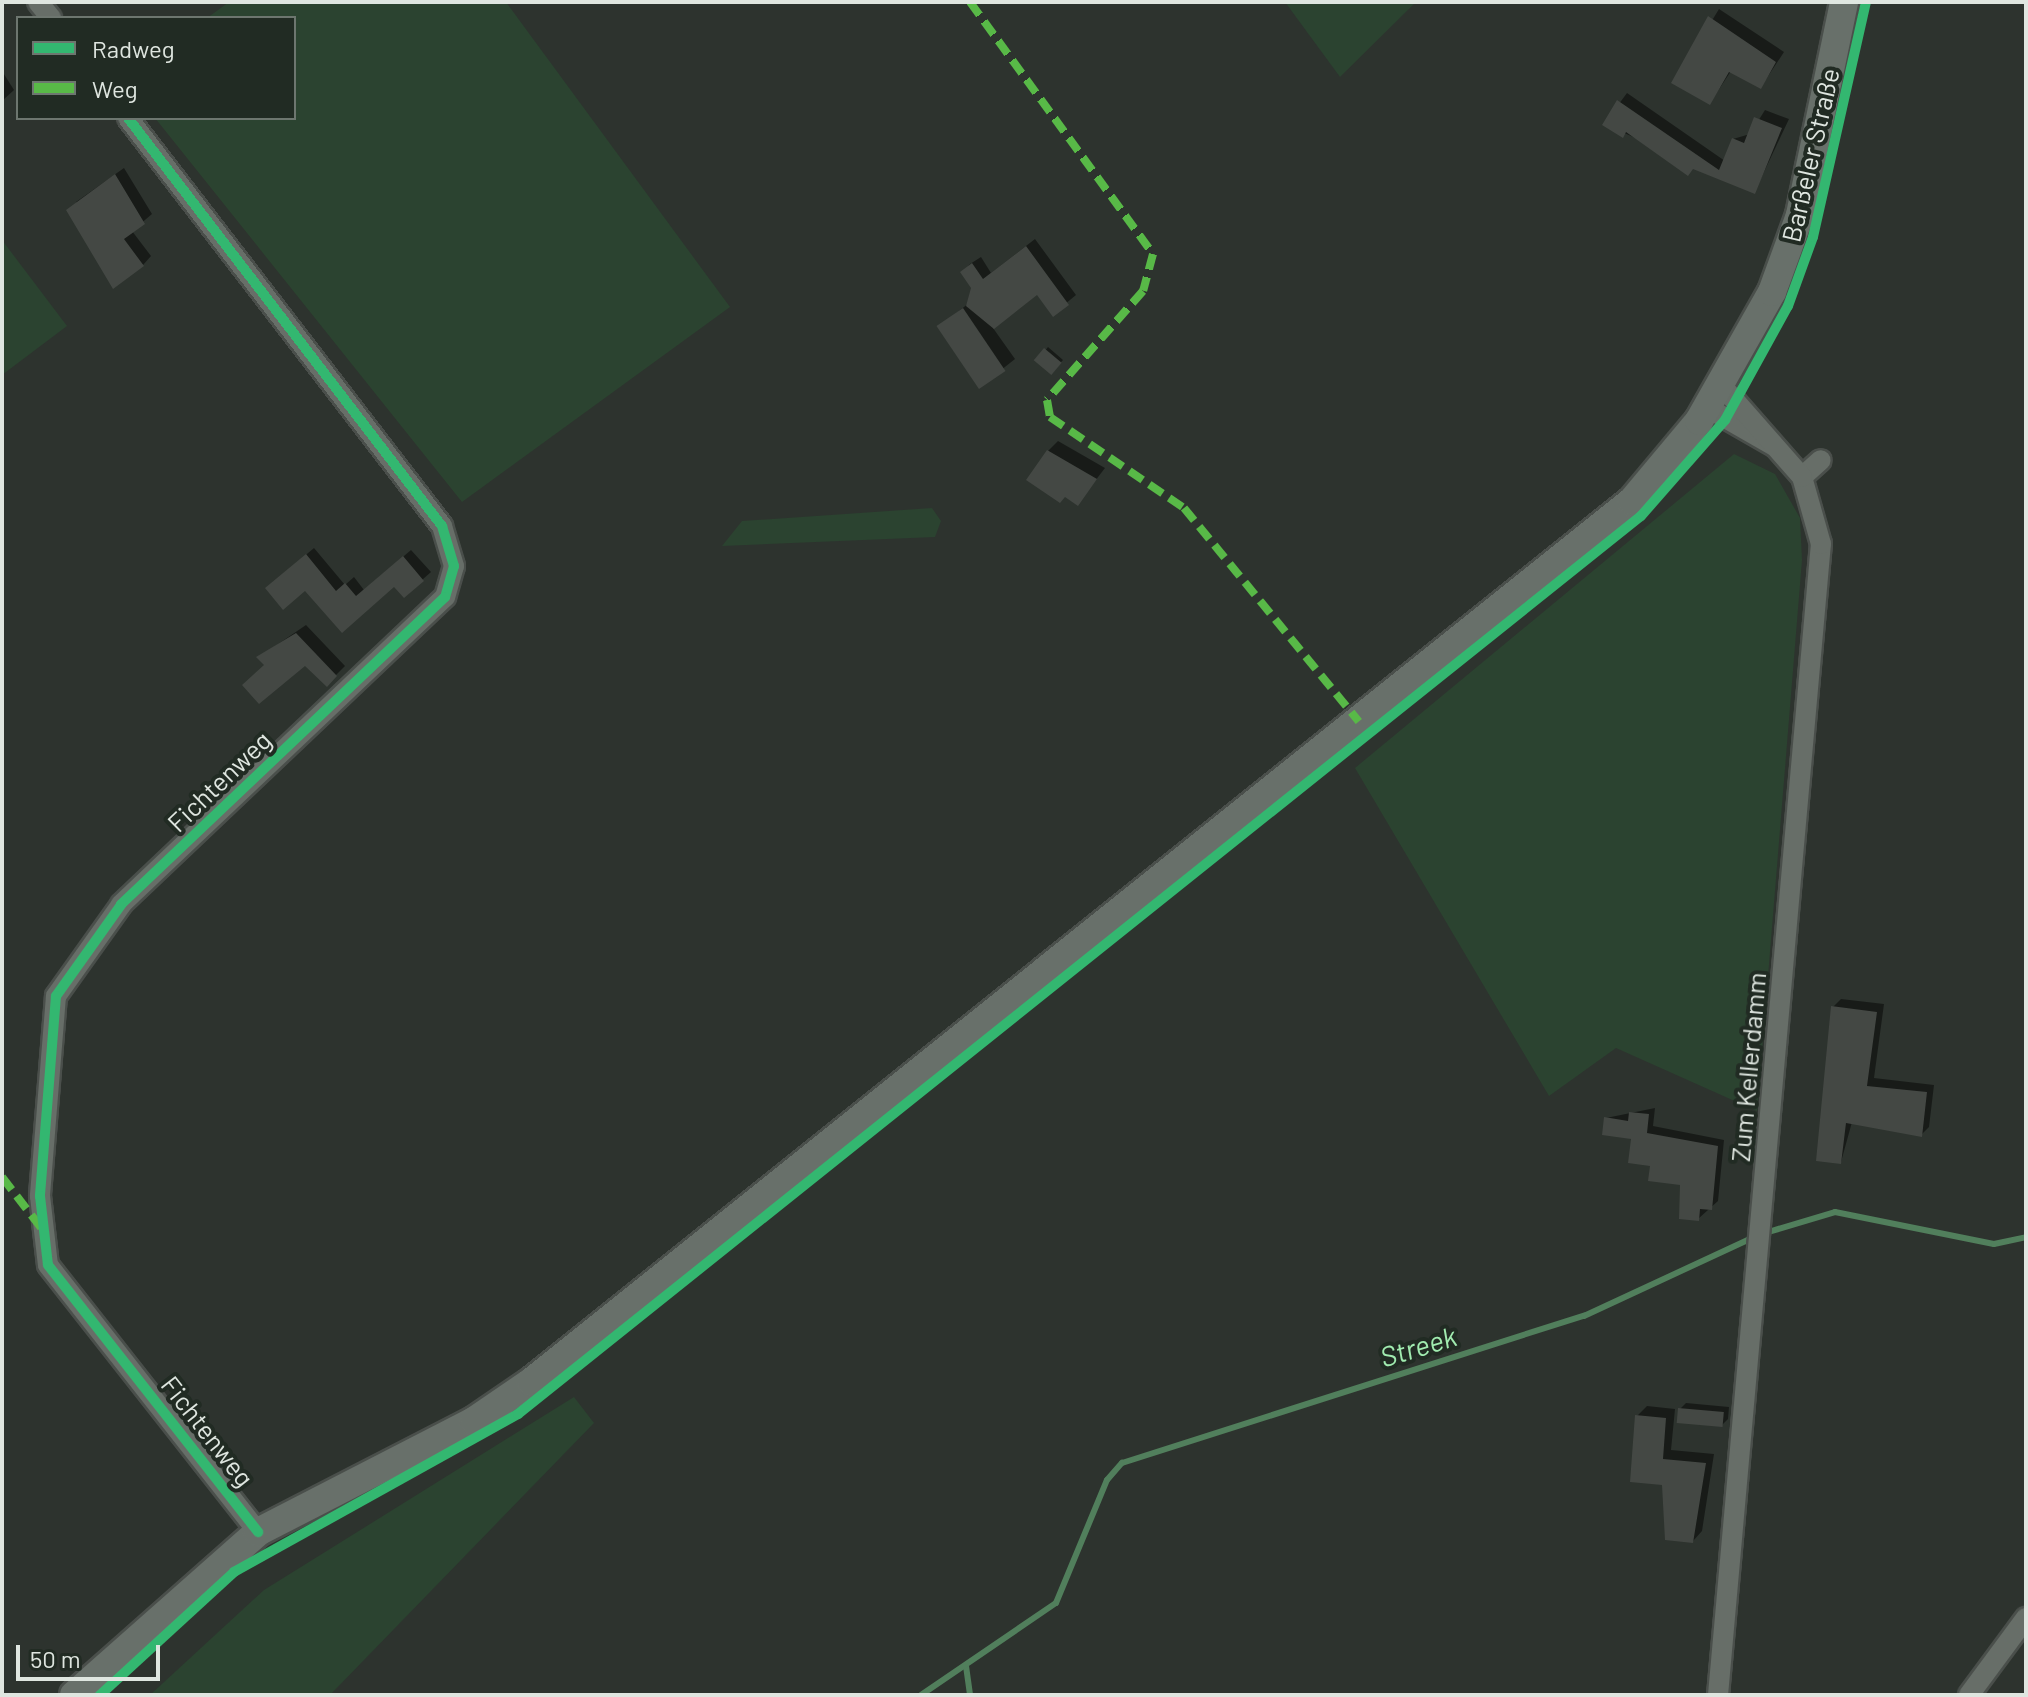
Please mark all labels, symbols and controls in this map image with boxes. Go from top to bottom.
legend [16,16,296,120]
text: Radweg [92,34,175,63]
street label: Barßeler Straße [1775,65,1845,245]
text: Weg [92,74,138,103]
street label: Fichtenweg [161,724,277,838]
street label: Zum Kellerdamm [1724,971,1772,1163]
water label: Streek [1376,1319,1460,1373]
street label: Fichtenweg [155,1369,261,1493]
scale bar [20,1629,164,1679]
text: 50 m [30,1644,81,1673]

